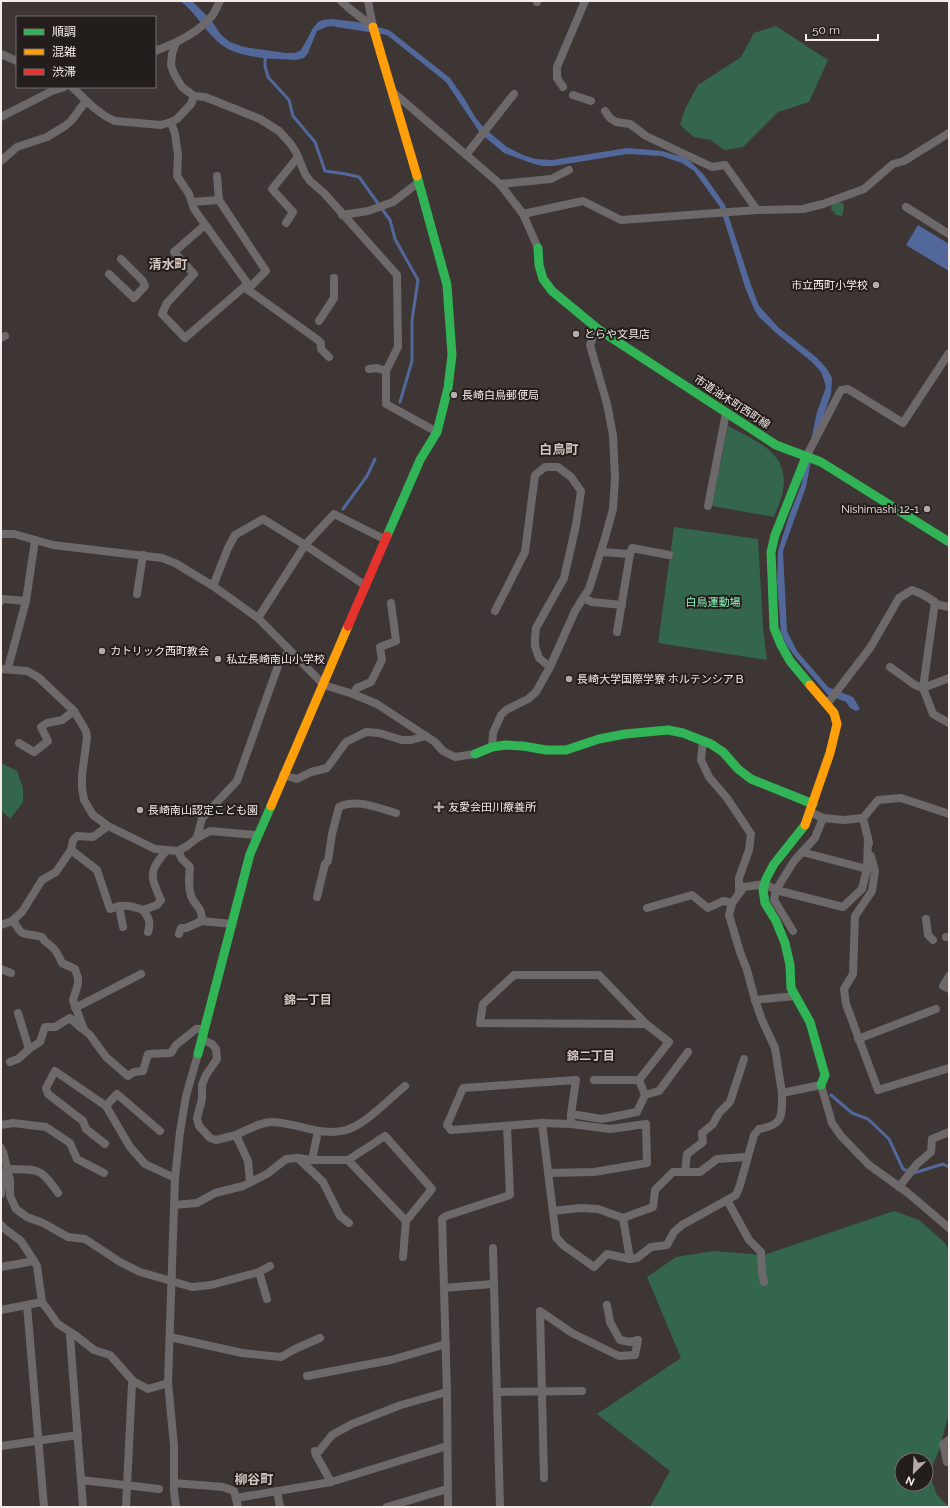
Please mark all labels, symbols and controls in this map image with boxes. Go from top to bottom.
legend [16,16,156,88]
scale bar [806,16,878,42]
text: 50 m [812,23,840,37]
text: 順調 [52,25,76,39]
text: 混雑 [52,45,76,59]
text: 渋滞 [52,65,76,79]
district label: 清水町 [148,257,188,272]
place label: 市立西町小学校 [791,279,868,292]
marker: 市立西町小学校 [871,280,881,290]
place label: とらや文具店 [584,328,650,341]
marker: とらや文具店 [571,329,581,339]
street label: 市道油木町西町線 [692,373,772,431]
place label: 長崎白鳥郵便局 [462,389,539,402]
marker: 長崎白鳥郵便局 [449,390,459,400]
district label: 白鳥町 [539,442,579,457]
place label: Nishimashi 12-1 [841,503,919,516]
marker: Nishimashi 12-1 [922,504,932,514]
park label: 白鳥運動場 [686,596,741,609]
place label: カトリック西町教会 [110,645,209,658]
marker: カトリック西町教会 [97,646,107,656]
place label: 私立長崎南山小学校 [226,653,325,666]
marker: 私立長崎南山小学校 [213,654,223,664]
place label: 長崎大学国際学寮 ホルテンシアＢ [577,673,745,686]
marker: 長崎大学国際学寮 ホルテンシアＢ [564,674,574,684]
marker: 友愛会田川療養所 [433,801,445,813]
place label: 友愛会田川療養所 [448,801,537,814]
place label: 長崎南山認定こども園 [148,804,258,817]
marker: 長崎南山認定こども園 [135,805,145,815]
district label: 錦一丁目 [283,993,332,1007]
district label: 錦二丁目 [566,1049,615,1063]
north arrow [894,1452,934,1492]
district label: 柳谷町 [234,1472,274,1487]
text: N [904,1473,917,1488]

